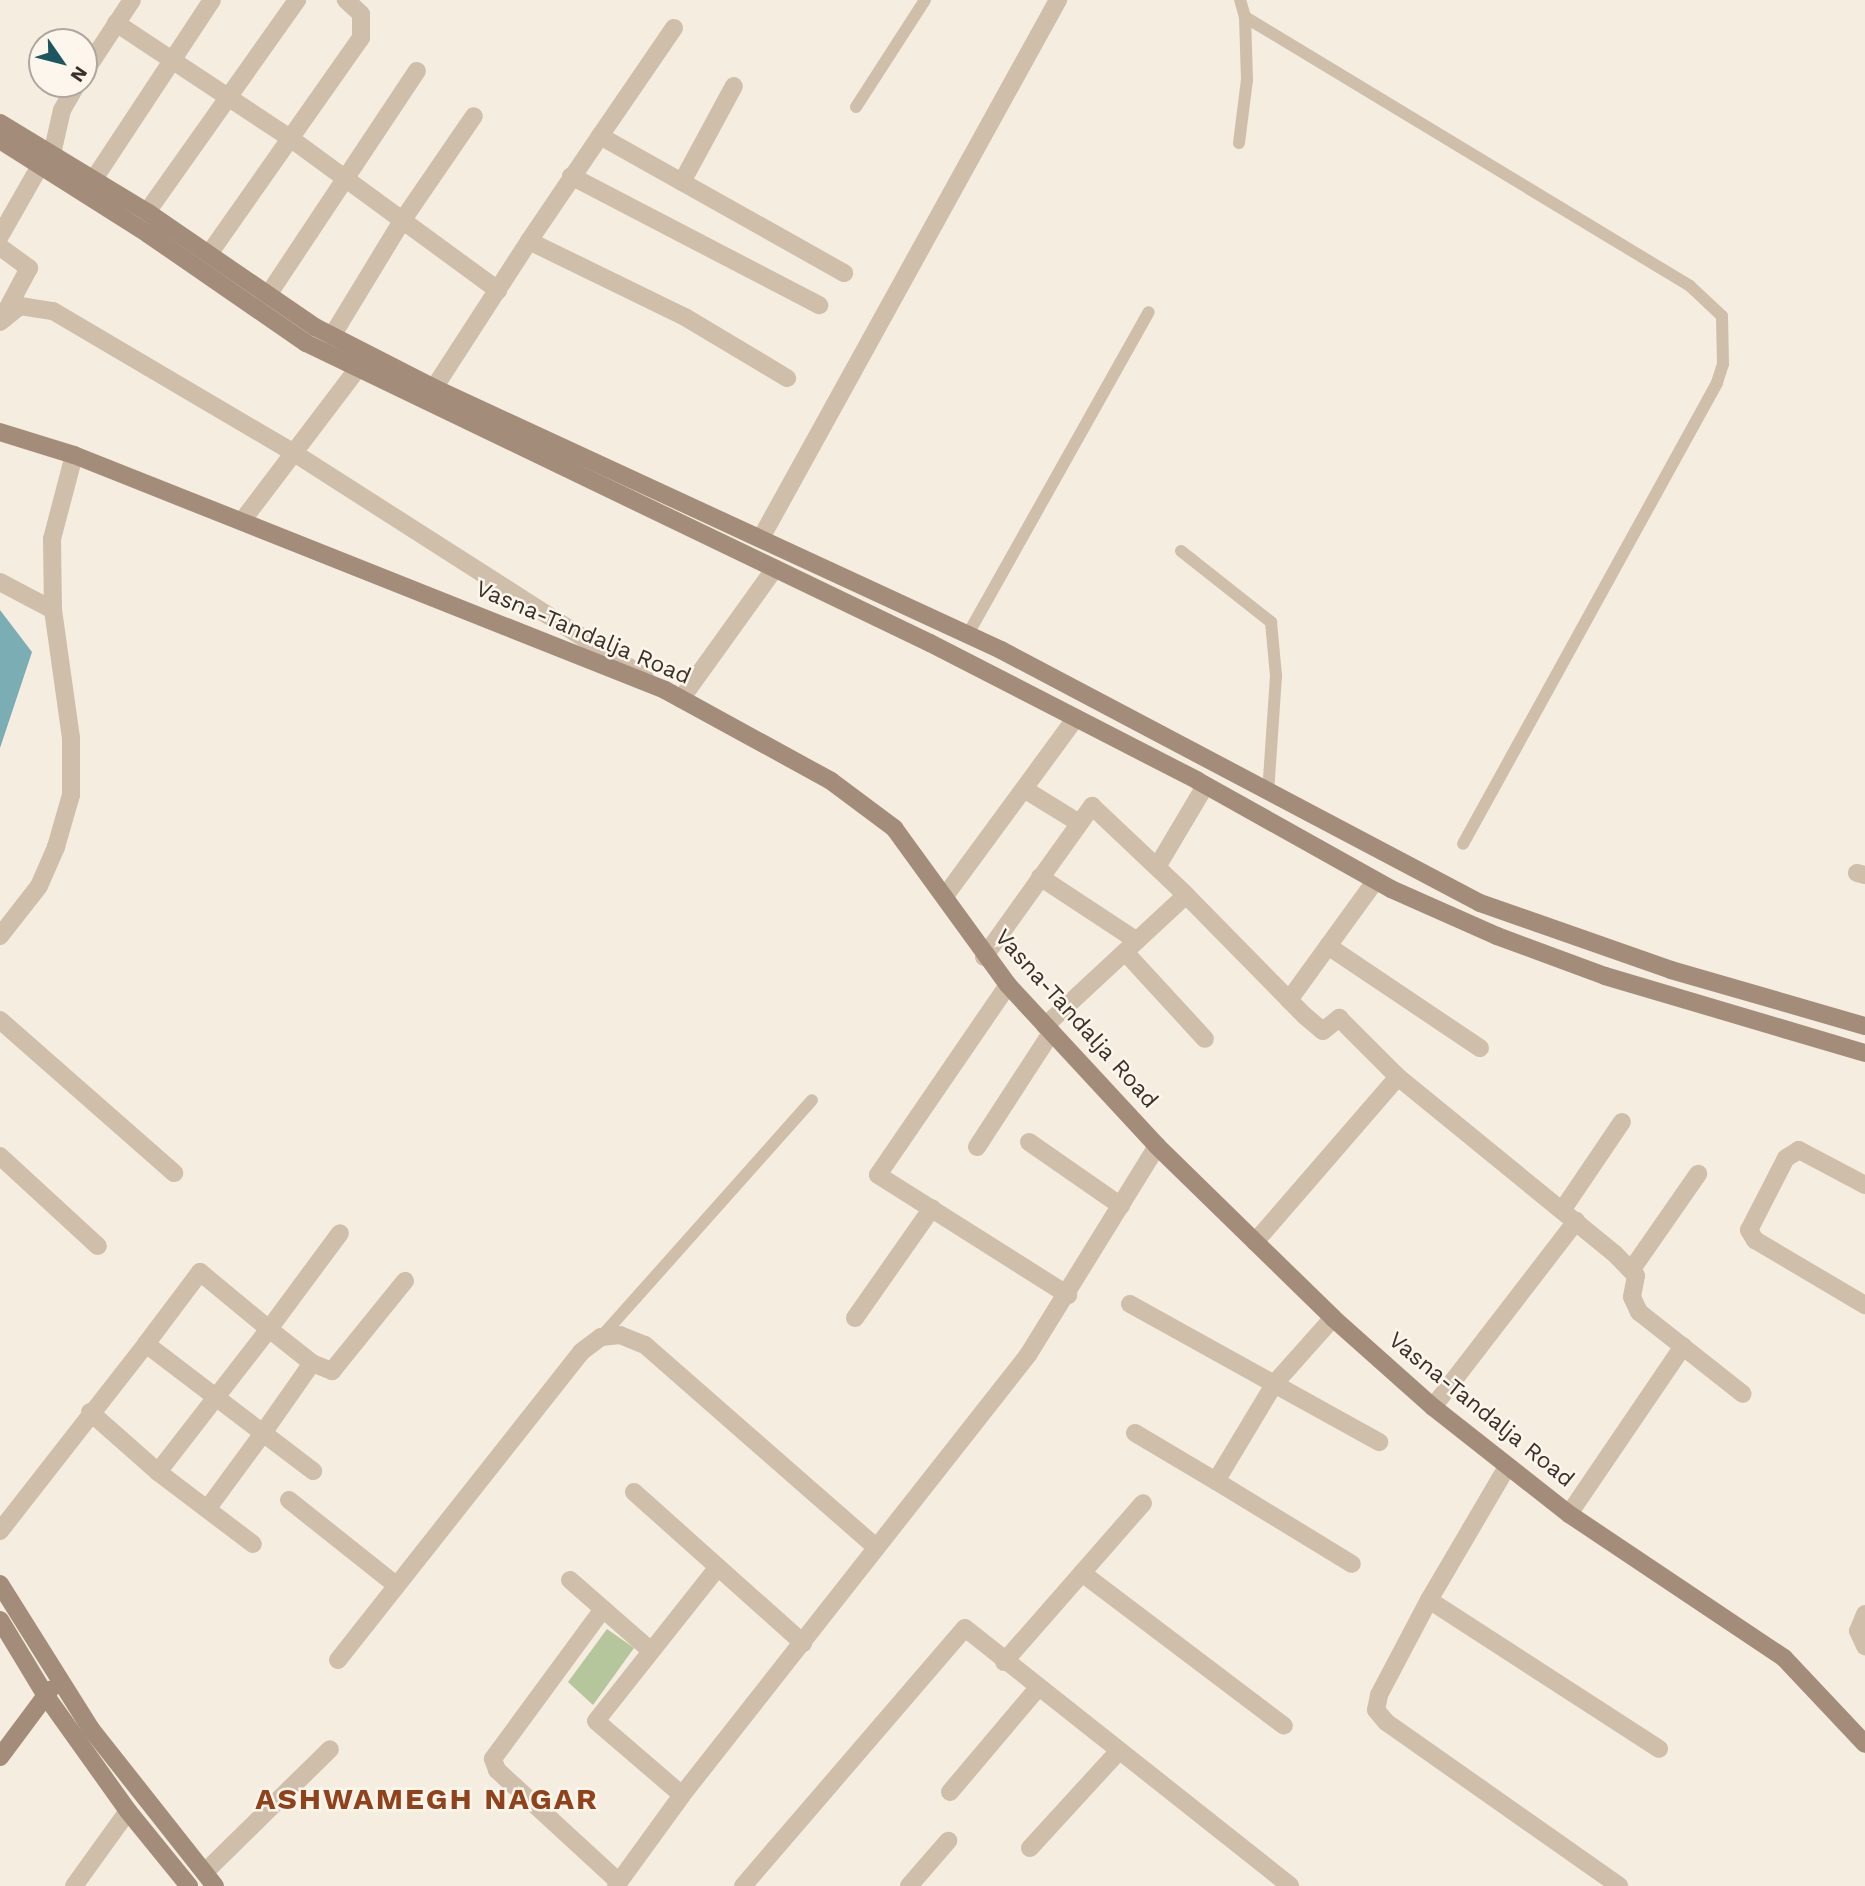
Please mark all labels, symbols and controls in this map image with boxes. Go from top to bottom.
north arrow [28,28,98,98]
text: N [66,62,92,87]
street label: Vasna-Tandalja Road [471,575,695,691]
street label: Vasna-Tandalja Road [988,924,1164,1114]
street label: Vasna-Tandalja Road [1382,1326,1580,1494]
district label: ASHWAMEGH NAGAR [257,1781,597,1817]

